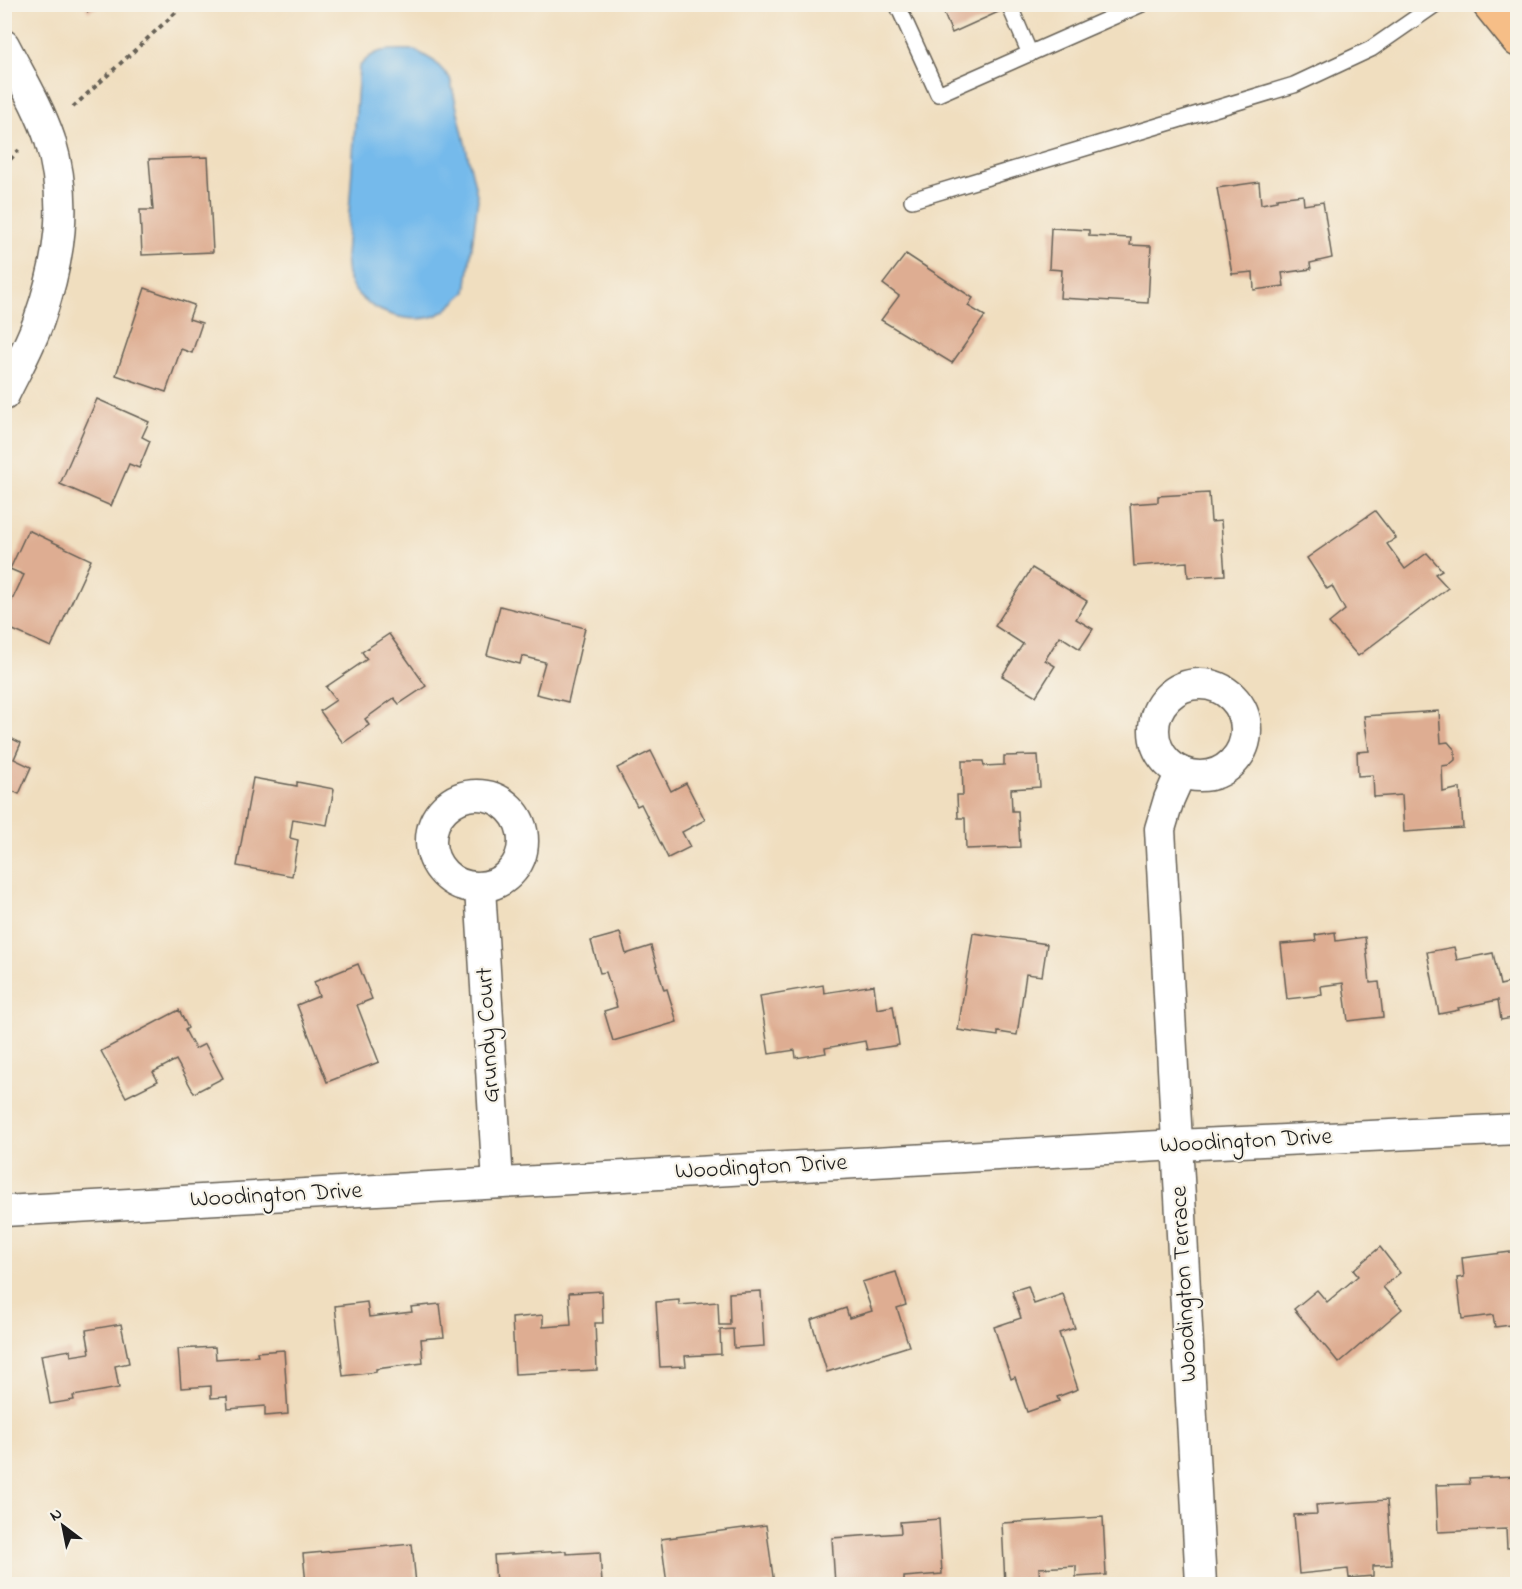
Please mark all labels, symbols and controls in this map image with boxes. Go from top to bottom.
street label: Grundy Court [468,966,511,1104]
street label: Woodington Drive [1159,1120,1333,1164]
street label: Woodington Drive [674,1146,848,1190]
street label: Woodington Drive [189,1174,363,1218]
street label: Woodington Terrace [1162,1185,1208,1383]
north arrow [33,1496,93,1556]
text: N [45,1502,67,1528]

